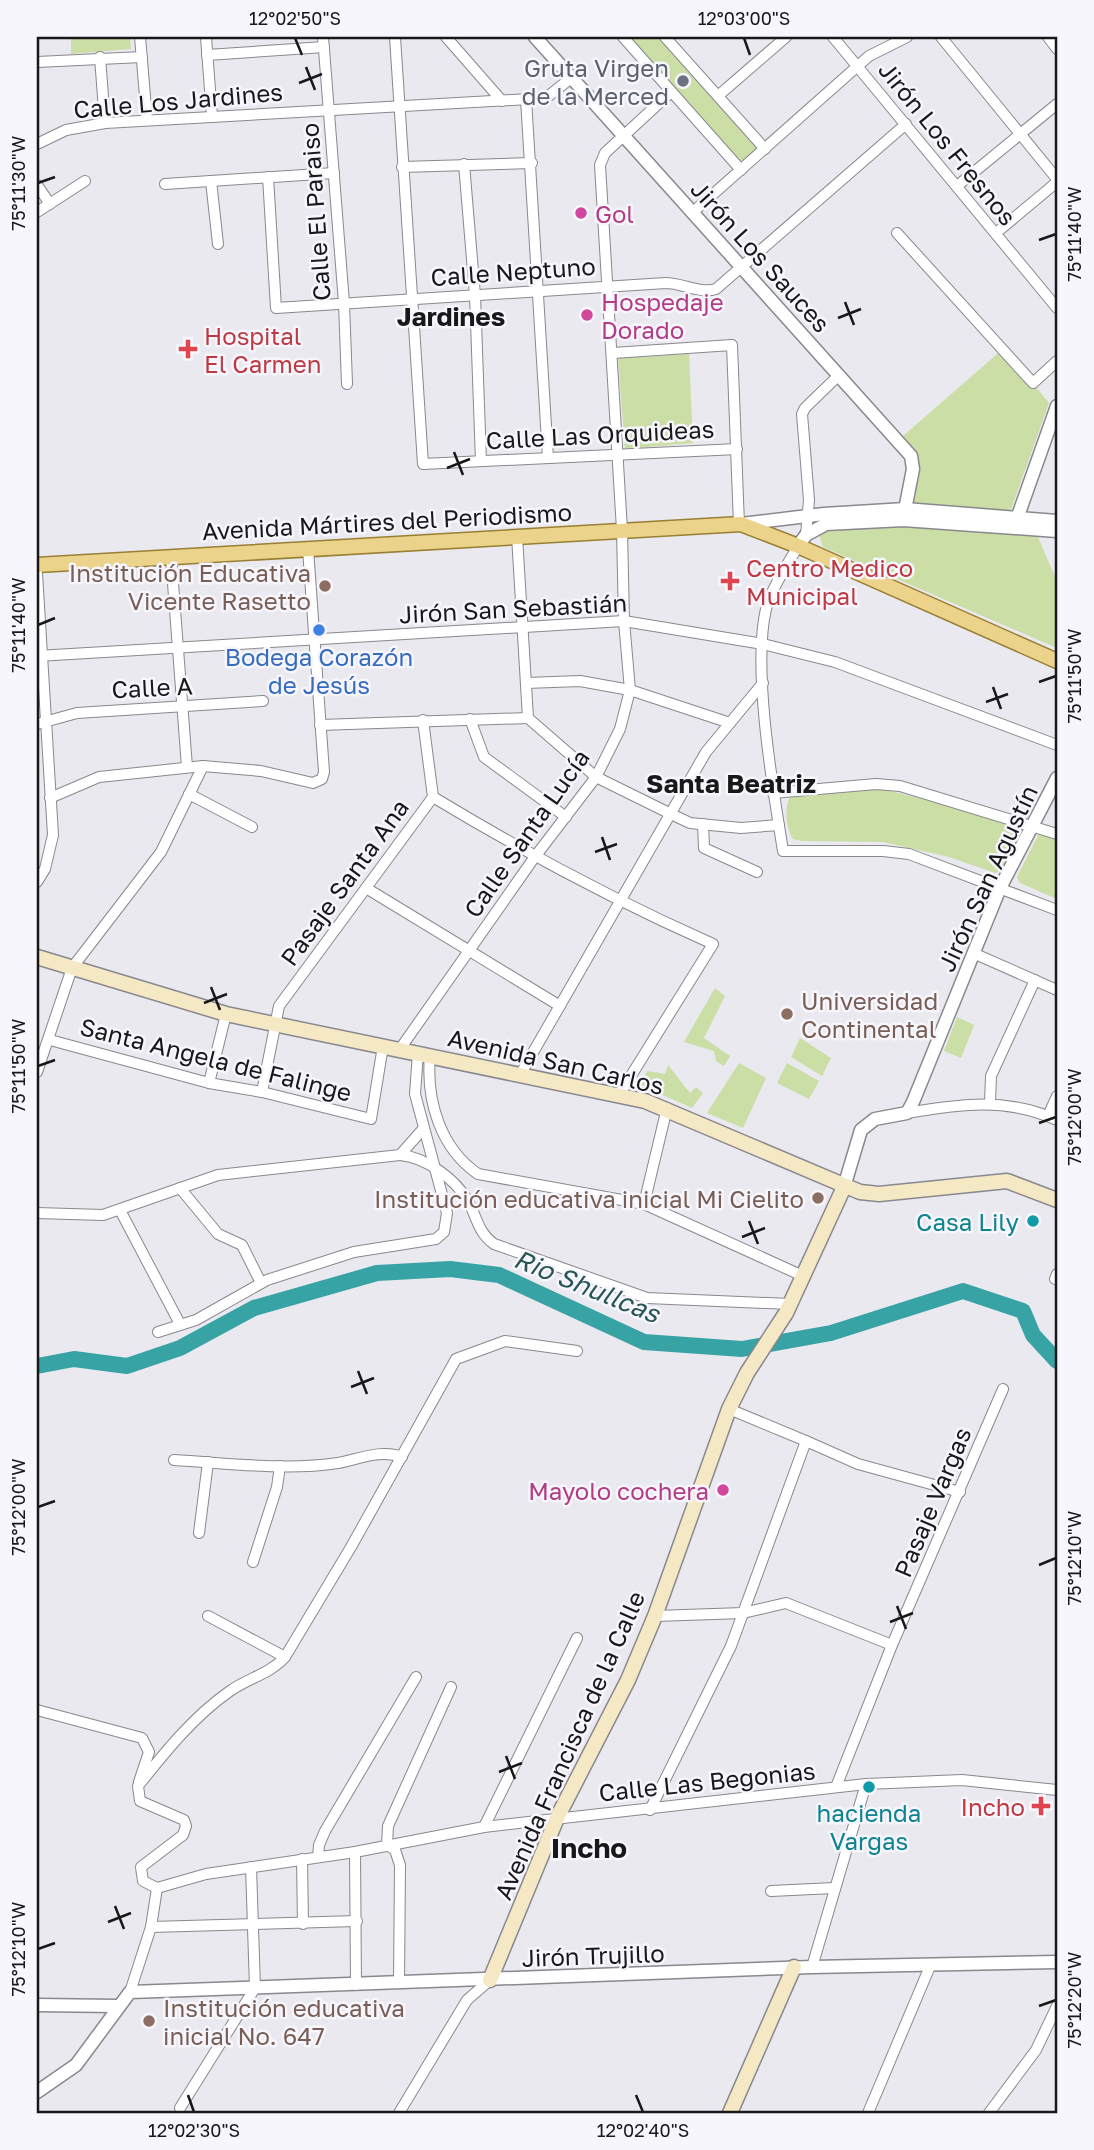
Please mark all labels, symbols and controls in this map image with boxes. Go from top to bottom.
text: 12°02'50"S [249,7,341,29]
text: 12°03'00"S [698,7,790,29]
place label: Gruta Virgen de la Merced [522,53,669,110]
street label: Jirón Los Fresnos [873,55,1023,231]
marker: Gruta Virgen de la Merced [675,73,691,89]
street label: Calle Los Jardines [72,76,284,124]
street label: Calle El Paraiso [294,122,336,302]
text: 75°11'30"W [7,136,29,230]
street label: Jirón Los Sauces [685,174,837,338]
text: 75°11'40"W [1063,186,1085,282]
place label: Gol [595,199,634,228]
marker: Gol [573,205,589,221]
street label: Calle Neptuno [430,251,596,291]
place label: Hospedaje Dorado [601,287,724,344]
district label: Jardines [397,301,505,332]
marker: Hospedaje Dorado [579,307,595,323]
place label: Hospital El Carmen [204,321,321,378]
marker: Hospital El Carmen [178,339,198,359]
street label: Calle Las Orquideas [485,414,715,454]
street label: Avenida Mártires del Periodismo [201,497,573,545]
place label: Centro Medico Municipal [746,553,913,610]
place label: Institución Educativa Vicente Rasetto [69,558,311,615]
marker: Centro Medico Municipal [720,571,740,591]
text: 75°11'40"W [7,577,29,673]
marker: Institución Educativa Vicente Rasetto [317,578,333,594]
street label: Jirón San Sebastián [398,588,628,628]
marker: Bodega Corazón de Jesús [311,622,327,638]
text: 75°11'50"W [1063,629,1085,723]
place label: Bodega Corazón de Jesús [225,642,413,699]
street label: Calle A [111,670,193,704]
street label: Calle Santa Lucía [457,743,595,923]
district label: Santa Beatriz [646,768,816,799]
street label: Jirón San Agustín [931,780,1043,976]
street label: Pasaje Santa Ana [274,793,414,971]
place label: Universidad Continental [801,986,938,1043]
marker: Universidad Continental [779,1006,795,1022]
street label: Santa Angela de Falinge [77,1011,355,1107]
text: 75°11'50"W [7,1019,29,1113]
street label: Avenida San Carlos [445,1022,667,1100]
text: 75°12'00"W [1063,1068,1085,1166]
place label: Institución educativa inicial Mi Cielito [374,1184,804,1213]
marker: Institución educativa inicial Mi Cielito [810,1190,826,1206]
place label: Casa Lily [916,1207,1019,1236]
marker: Casa Lily [1025,1213,1041,1229]
water label: Rio Shullcas [510,1243,665,1330]
street label: Pasaje Vargas [887,1423,977,1581]
text: 75°12'00"W [7,1458,29,1556]
place label: Mayolo cochera [528,1476,709,1505]
marker: Mayolo cochera [715,1482,731,1498]
text: 75°12'10"W [1063,1511,1085,1605]
street label: Avenida Francisca de la Calle [488,1586,650,1904]
street label: Calle Las Begonias [597,1755,817,1807]
marker: hacienda Vargas [861,1779,877,1795]
place label: Incho [960,1792,1025,1821]
marker: Incho [1031,1796,1051,1816]
place label: hacienda Vargas [817,1798,921,1855]
district label: Incho [551,1831,627,1864]
text: 75°12'10"W [7,1902,29,1996]
street label: Jirón Trujillo [521,1938,665,1972]
text: 75°12'20"W [1063,1952,1085,2048]
place label: Institución educativa inicial No. 647 [163,1993,405,2050]
marker: Institución educativa inicial No. 647 [141,2013,157,2029]
text: 12°02'30"S [148,2119,240,2141]
text: 12°02'40"S [597,2119,689,2141]

